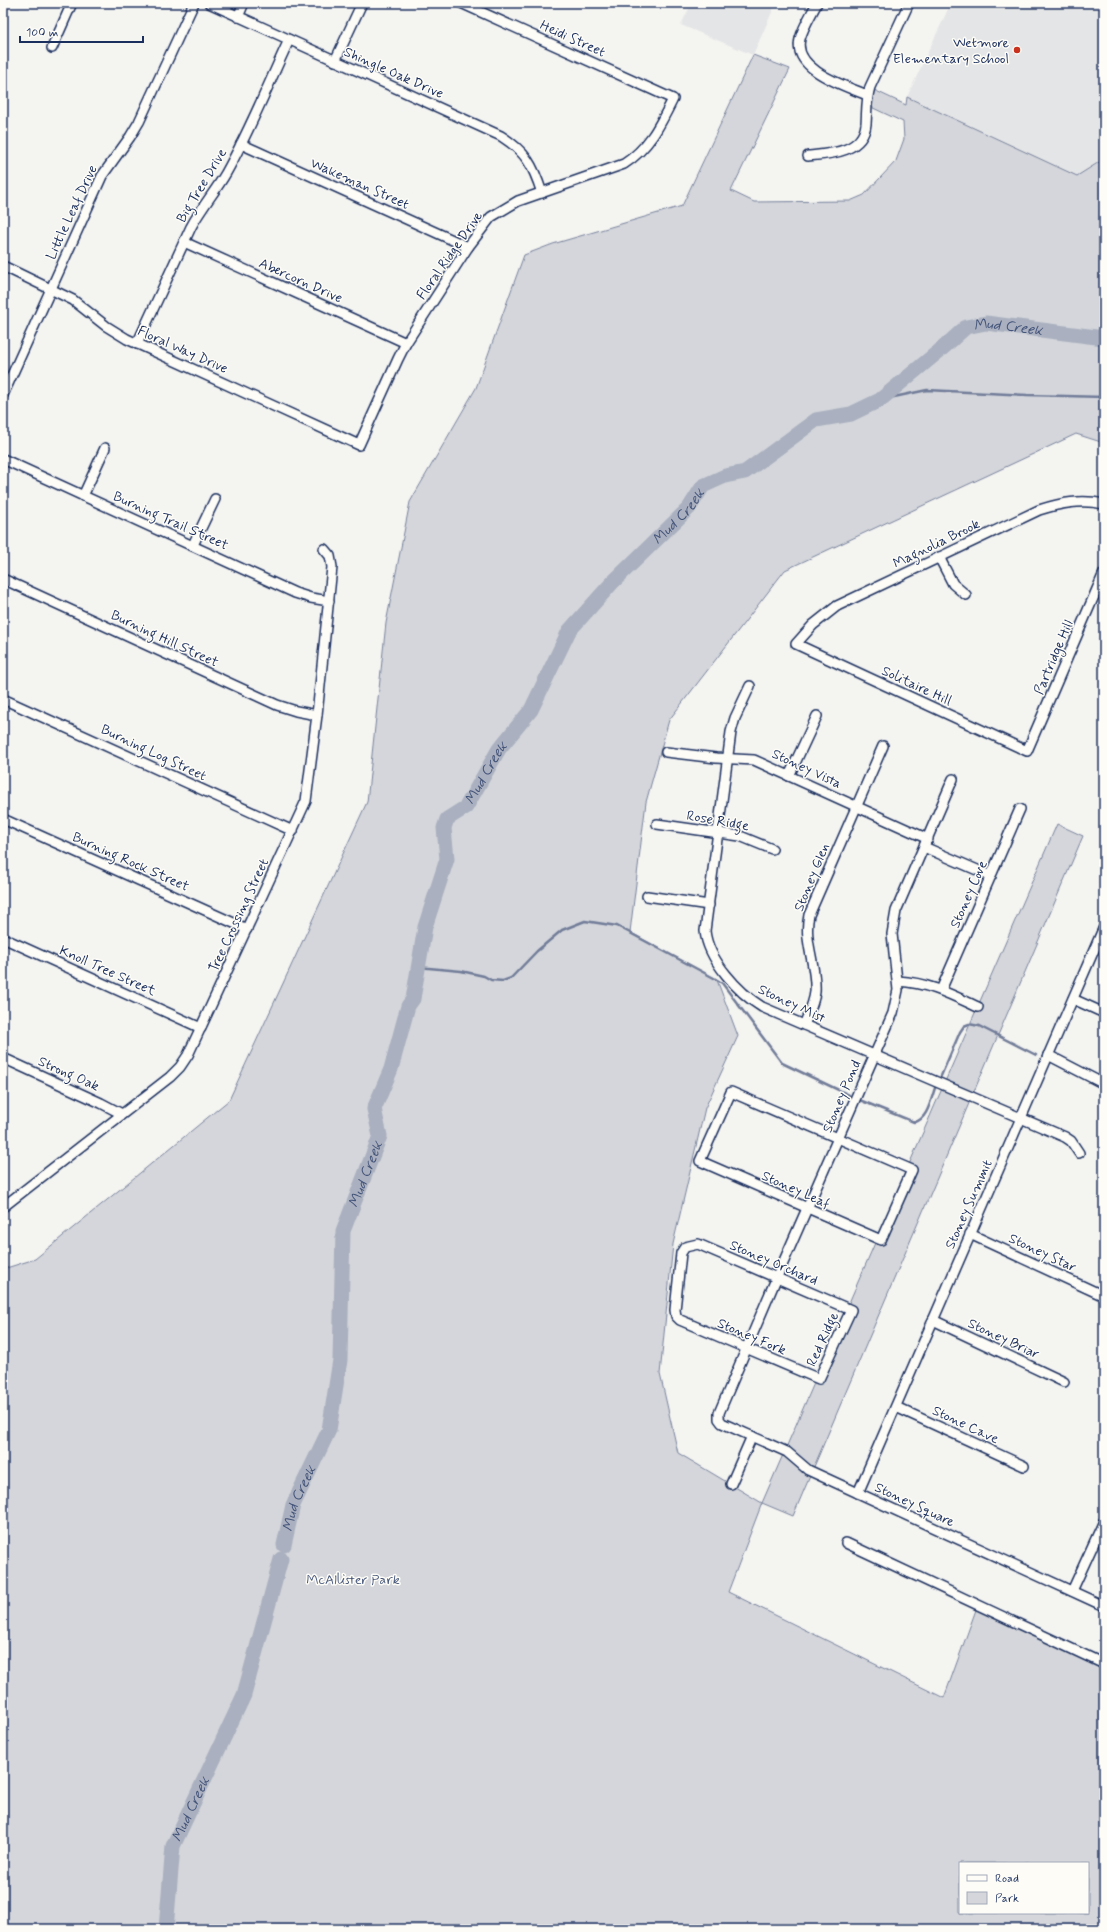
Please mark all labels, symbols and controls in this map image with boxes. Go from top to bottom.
street label: Heidi Street [537,16,608,61]
scale bar [20,18,143,44]
text: 100 m [26,25,58,41]
place label: Wetmore Elementary School [893,34,1009,68]
street label: Shingle Oak Drive [341,43,446,103]
marker: Wetmore Elementary School [1012,45,1022,55]
street label: Big Tree Drive [173,145,233,227]
street label: Wakeman Street [307,154,412,214]
street label: Little Leaf Drive [42,162,102,263]
street label: Floral Ridge Drive [413,208,487,303]
street label: Abercorn Drive [256,254,345,307]
water label: Mud Creek [972,314,1044,341]
street label: Floral Way Drive [135,322,231,378]
water label: Mud Creek [648,485,710,550]
street label: Burning Trail Street [109,487,231,556]
street label: Magnolia Brook [890,515,984,575]
street label: Burning Hill Street [107,606,222,674]
street label: Partridge Hill [1030,617,1079,698]
street label: Solitaire Hill [879,662,954,710]
street label: Burning Log Street [97,721,209,787]
water label: Mud Creek [460,737,513,808]
street label: Stoney Vista [769,745,844,793]
street label: Rose Ridge [685,807,751,837]
street label: Burning Rock Street [69,828,192,898]
street label: Stoney Glen [790,841,834,914]
street label: Tree Crossing Street [205,856,273,975]
street label: Stoney Cove [946,858,992,931]
street label: Knoll Tree Street [57,942,159,1001]
street label: Stoney Mist [755,981,828,1027]
street label: Strong Oak [34,1052,102,1097]
street label: Stoney Pond [819,1057,865,1135]
water label: Mud Creek [344,1138,388,1211]
street label: Stoney Summit [941,1157,997,1252]
street label: Stoney Leaf [759,1167,832,1213]
street label: Stoney Star [1006,1229,1079,1277]
street label: Stoney Orchard [727,1236,821,1290]
street label: Red Ridge [802,1309,845,1371]
street label: Stoney Fork [714,1314,789,1359]
street label: Stoney Briar [965,1314,1042,1363]
street label: Stone Cave [929,1402,1002,1448]
water label: Mud Creek [278,1462,322,1534]
street label: Stoney Square [872,1478,958,1532]
park label: McAllister Park [306,1571,400,1589]
water label: Mud Creek [167,1773,215,1845]
legend [959,1862,1089,1914]
text: Road [995,1871,1019,1887]
text: Park [995,1891,1019,1907]

